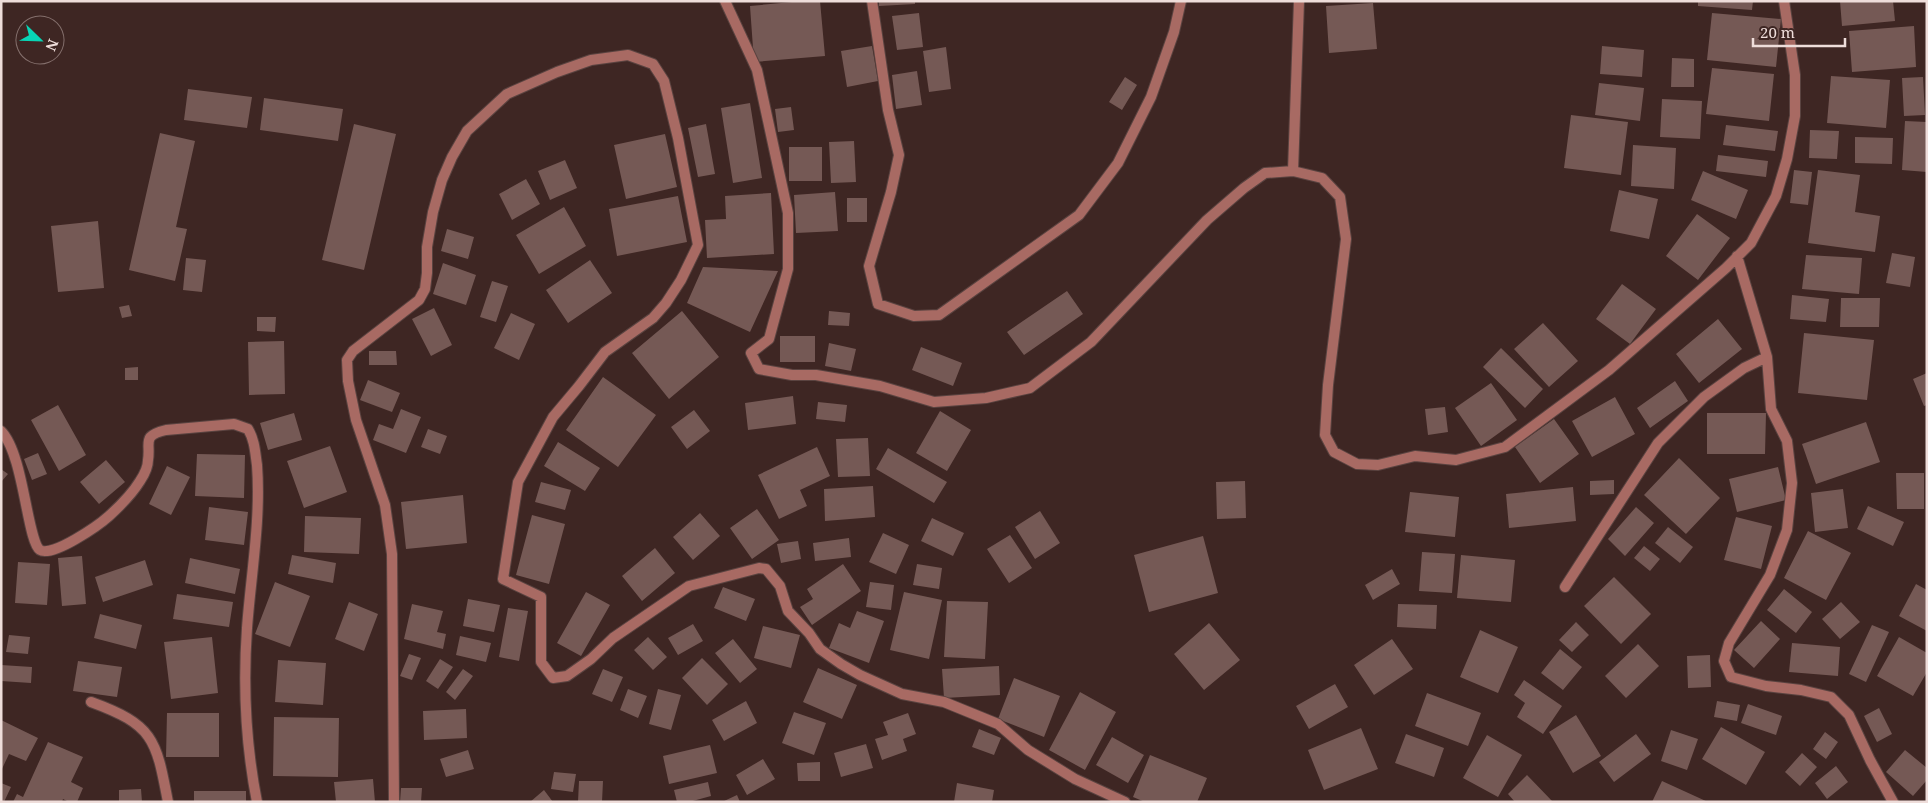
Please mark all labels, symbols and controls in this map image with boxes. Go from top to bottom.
north arrow [15,15,65,65]
scale bar [1753,15,1846,47]
text: 20 m [1760,22,1795,42]
text: N [42,36,63,54]

